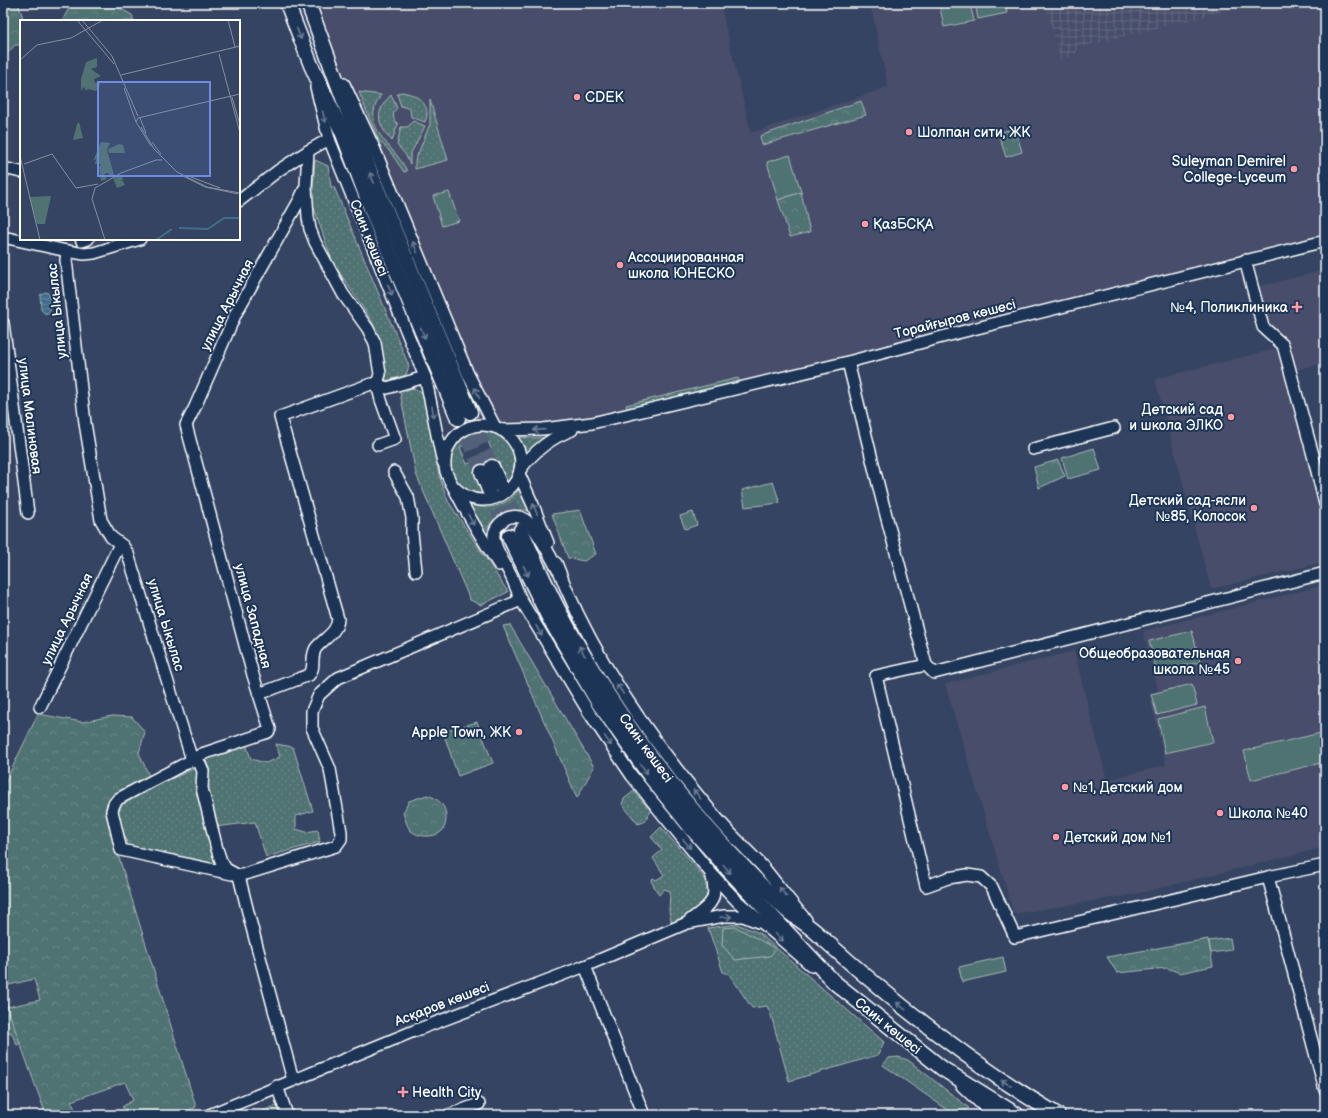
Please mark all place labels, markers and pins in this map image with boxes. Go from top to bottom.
place label: CDEK [585,89,624,106]
marker: CDEK [572,92,582,102]
place label: Шолпан сити, ЖК [917,124,1031,141]
marker: Шолпан сити, ЖК [904,127,914,137]
place label: Suleyman Demirel College-Lyceum [1172,153,1286,186]
marker: Suleyman Demirel College-Lyceum [1289,164,1299,174]
place label: ҚазБСҚА [873,216,934,233]
marker: ҚазБСҚА [860,219,870,229]
place label: Ассоциированная школа ЮНЕСКО [627,249,744,282]
marker: Ассоциированная школа ЮНЕСКО [615,260,625,270]
place label: №4, Поликлиника [1170,299,1289,316]
marker: №4, Поликлиника [1291,301,1303,313]
place label: Детский сад и школа ЭЛКО [1129,401,1223,434]
marker: Детский сад и школа ЭЛКО [1226,412,1236,422]
place label: Детский сад-ясли №85, Колосок [1129,492,1247,525]
marker: Детский сад-ясли №85, Колосок [1249,503,1259,513]
place label: Общеобразовательная школа №45 [1079,645,1230,678]
marker: Общеобразовательная школа №45 [1233,656,1243,666]
place label: Apple Town, ЖК [412,724,512,741]
marker: Apple Town, ЖК [514,727,524,737]
place label: №1, Детский дом [1073,779,1183,796]
marker: №1, Детский дом [1060,782,1070,792]
place label: Школа №40 [1228,805,1308,822]
marker: Школа №40 [1215,808,1225,818]
place label: Детский дом №1 [1064,829,1171,846]
marker: Детский дом №1 [1051,832,1061,842]
place label: Health City [412,1084,482,1101]
marker: Health City [397,1086,409,1098]

